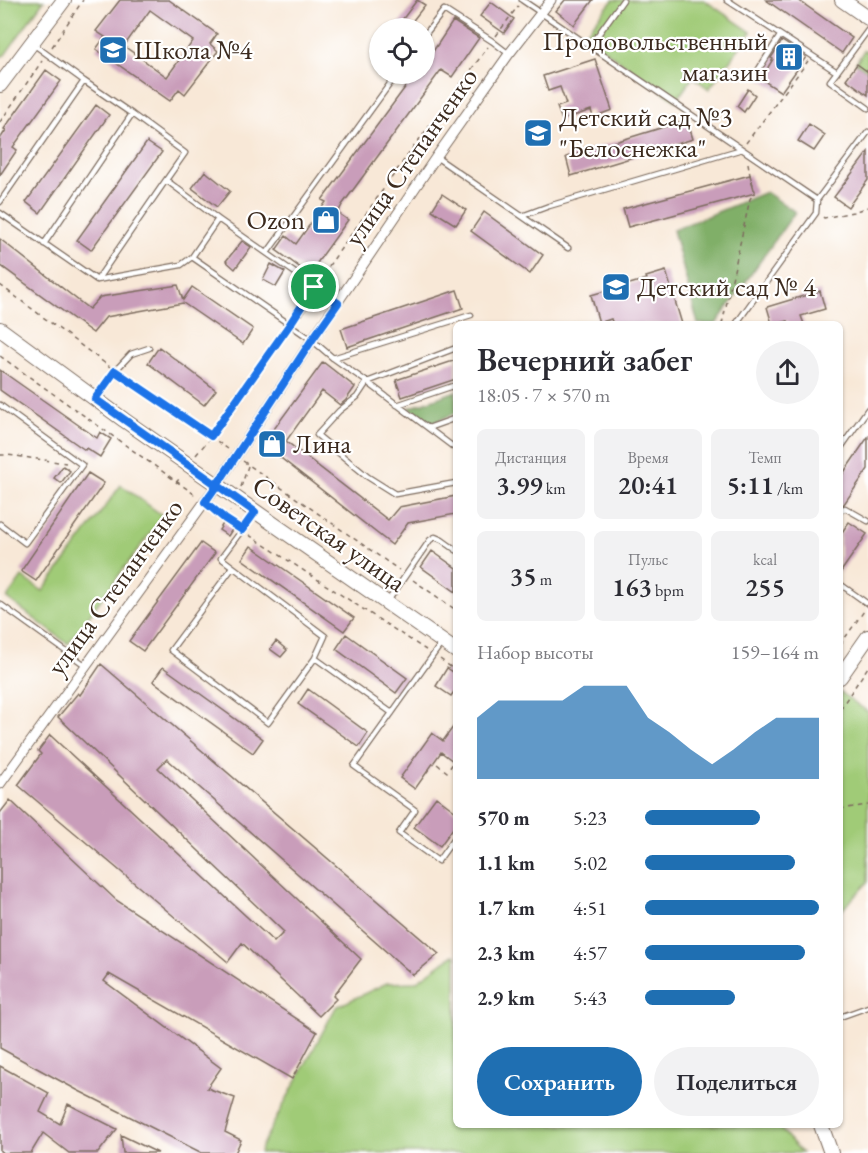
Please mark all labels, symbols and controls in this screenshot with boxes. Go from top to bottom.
map controls [369,18,435,84]
button: locate [369,18,435,84]
place label: Продовольственный магазин [542,23,768,89]
place label: Школа №4 [134,32,254,67]
school or university icon: Школа №4 [97,34,129,66]
building icon: Продовольственный магазин [773,41,805,73]
street label: улица Степанченко [336,61,485,253]
place label: Детский сад №3 "Белоснежка" [559,99,732,165]
school or university icon: Детский сад №3 "Белоснежка" [522,117,554,149]
place label: Ozon [247,202,305,237]
shop icon: Ozon [310,204,342,236]
pin [288,261,339,312]
place label: Детский сад № 4 [637,269,817,304]
icon: arrive [297,270,330,303]
school or university icon: Детский сад № 4 [600,271,632,303]
text: Вечерний забег [477,338,692,381]
button: share [756,341,819,404]
text: 18:05 · 7 × 570 m [477,382,610,408]
place label: Лина [293,426,352,461]
shop icon: Лина [256,428,288,460]
text: Дистанция [495,447,567,468]
text: Время [627,447,669,468]
text: Темп [748,447,782,468]
street label: Советская улица [246,468,413,600]
text: 3.99 [496,468,543,502]
text: 20:41 [618,468,678,502]
text: 5:11 [727,468,774,502]
text: km [543,478,566,499]
text: /km [774,478,803,499]
street label: улица Степанченко [39,491,190,682]
text: Пульс [628,549,668,570]
text: kcal [753,549,777,570]
text: 35 [510,559,537,593]
text: m [537,569,552,590]
text: 163 [612,570,652,604]
text: 255 [745,570,785,604]
text: bpm [652,580,684,601]
text: Набор высоты [477,639,593,665]
text: 159–164 m [731,639,819,665]
text: 570 m [477,805,530,831]
text: 5:23 [573,805,607,831]
text: 1.1 km [477,850,535,876]
text: 5:02 [573,850,607,876]
text: 1.7 km [477,895,535,921]
text: 4:51 [573,895,607,921]
text: 2.3 km [477,940,535,966]
text: 4:57 [573,940,607,966]
text: 2.9 km [477,985,535,1011]
text: 5:43 [573,985,607,1011]
button: Сохранить [477,1047,642,1116]
button: Поделиться [654,1047,819,1116]

